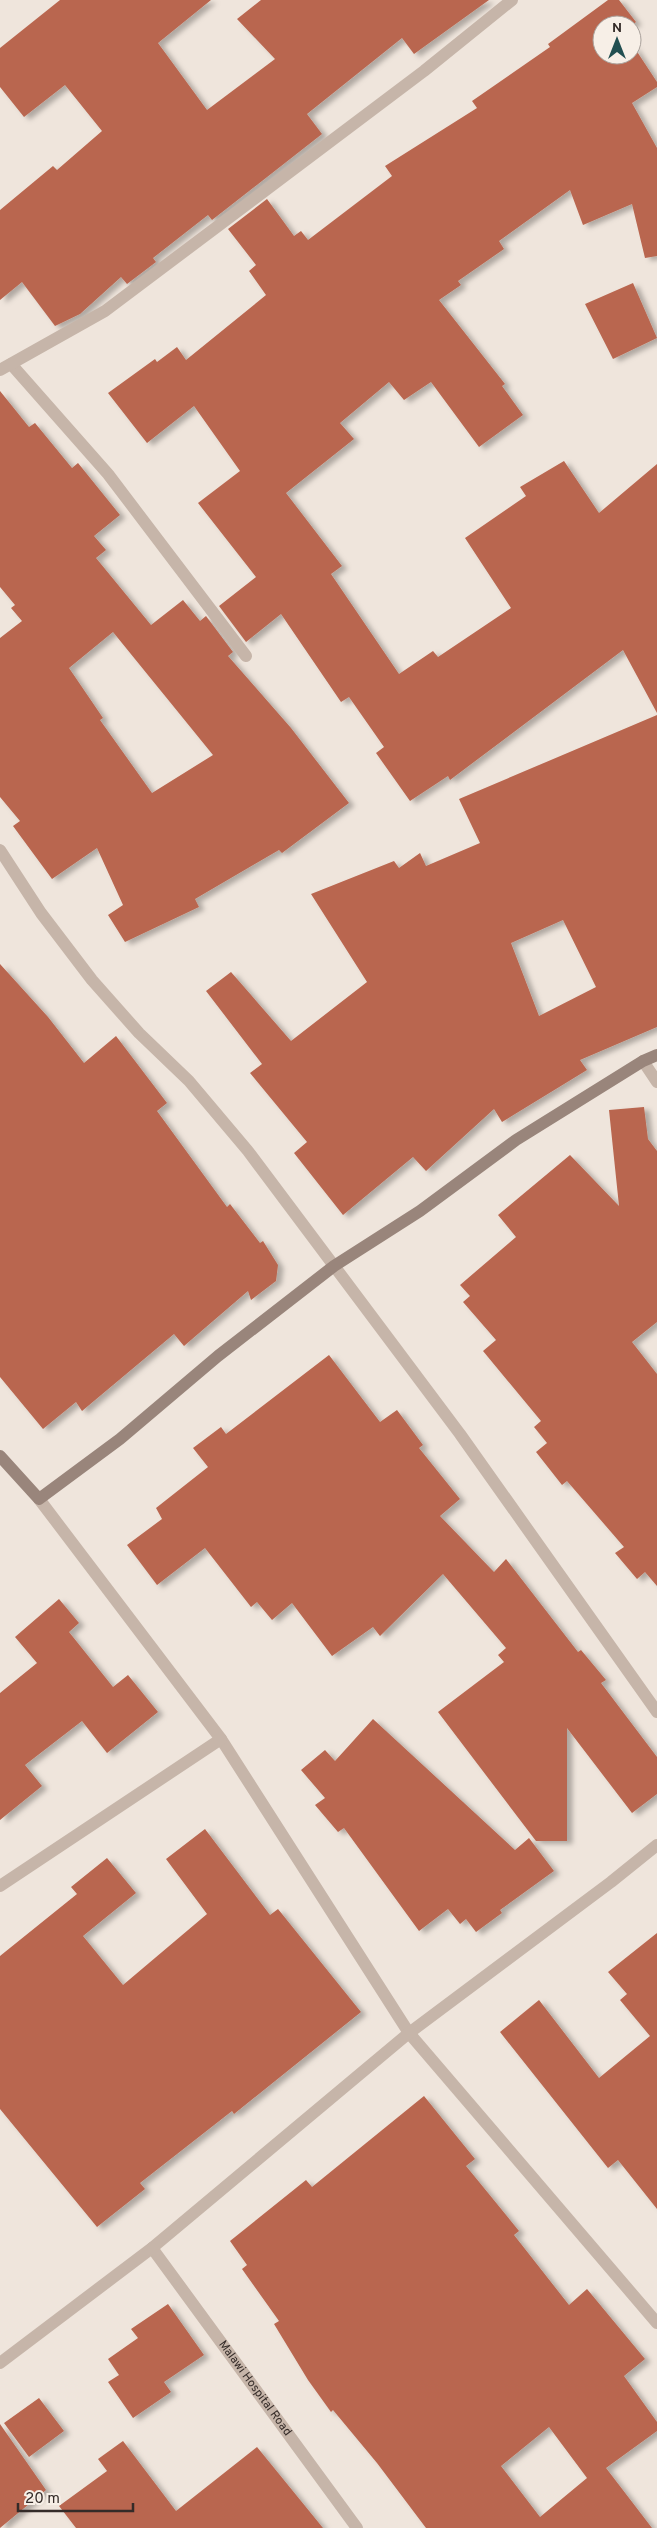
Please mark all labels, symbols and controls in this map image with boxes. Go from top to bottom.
north arrow [592,15,642,65]
text: N [612,20,622,37]
street label: Malawi Hospital Road [215,2337,295,2439]
scale bar [18,2480,132,2512]
text: 20 m [25,2490,60,2509]

